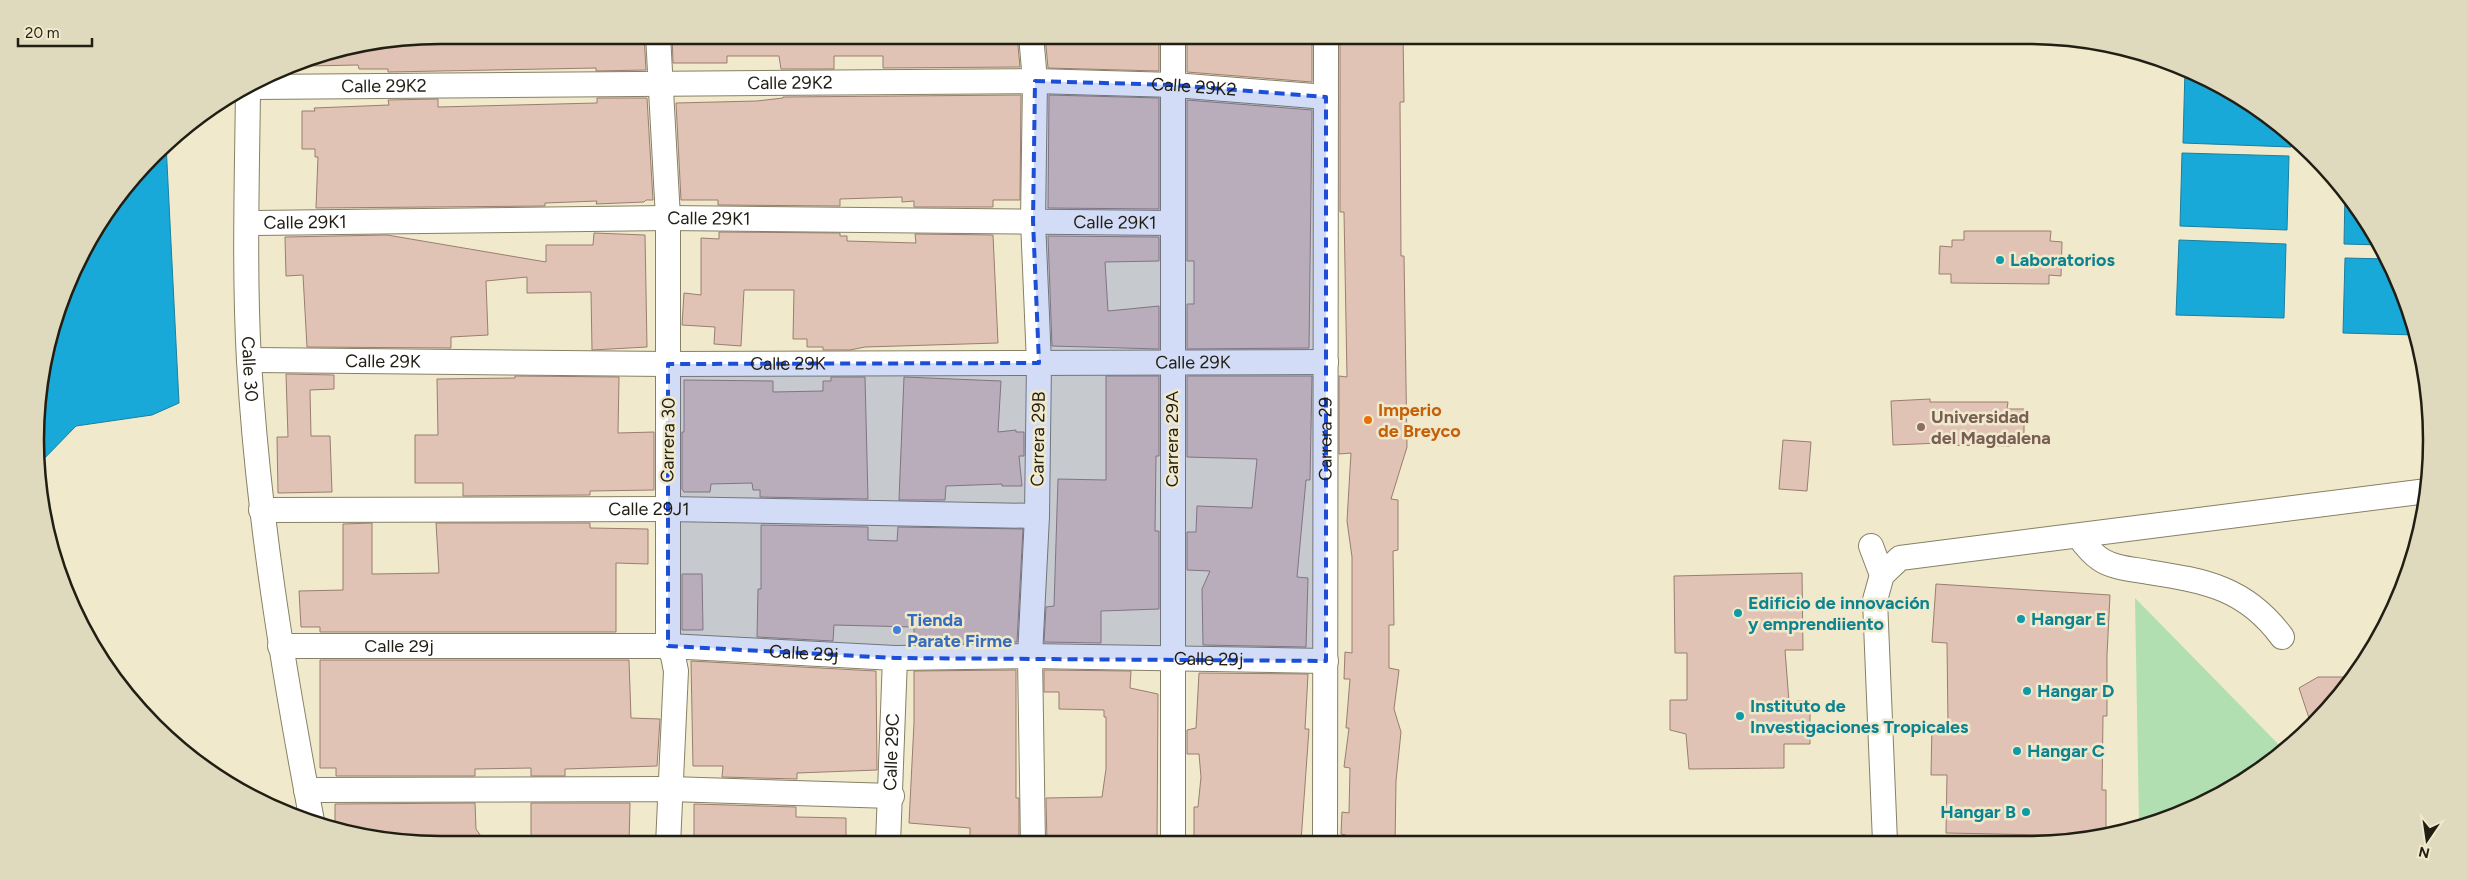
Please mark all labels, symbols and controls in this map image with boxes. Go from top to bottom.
scale bar [18,15,91,47]
text: 20 m [25,24,59,42]
street label: Calle 29K2 [747,72,833,94]
street label: Calle 29K2 [1151,73,1237,101]
street label: Calle 29K2 [341,75,427,97]
street label: Calle 29K1 [667,207,751,230]
street label: Calle 29K1 [263,211,347,234]
street label: Calle 29K1 [1073,211,1157,234]
place label: Laboratorios [2010,249,2115,271]
marker: Laboratorios [1994,254,2006,266]
street label: Calle 30 [237,336,263,403]
street label: Calle 29K [345,350,421,373]
street label: Calle 29K [1155,351,1231,374]
street label: Calle 29K [750,353,826,375]
street label: Carrera 29B [1026,391,1050,487]
street label: Carrera 29A [1161,391,1183,487]
street label: Carrera 30 [656,397,680,483]
street label: Carrera 29 [1314,397,1337,481]
place label: Imperio de Breyco [1378,399,1461,442]
place label: Universidad del Magdalena [1931,406,2051,449]
marker: Imperio de Breyco [1362,414,1374,426]
marker: Universidad del Magdalena [1915,421,1927,433]
street label: Calle 29J1 [608,498,690,520]
place label: Edificio de innovación y emprendiiento [1748,592,1930,635]
marker: Edificio de innovación y emprendiiento [1732,607,1744,619]
place label: Hangar E [2031,608,2106,630]
place label: Tienda Parate Firme [907,609,1012,652]
marker: Hangar E [2015,613,2027,625]
marker: Tienda Parate Firme [891,624,903,636]
street label: Calle 29j [364,635,434,657]
street label: Calle 29j [769,640,839,666]
street label: Calle 29j [1174,647,1244,671]
place label: Hangar D [2037,680,2114,702]
marker: Hangar D [2021,685,2033,697]
place label: Instituto de Investigaciones Tropicales [1750,695,1969,738]
marker: Instituto de Investigaciones Tropicales [1734,710,1746,722]
street label: Calle 29C [879,713,904,791]
place label: Hangar C [2027,740,2105,762]
marker: Hangar C [2011,745,2023,757]
place label: Hangar B [1940,801,2016,823]
marker: Hangar B [2020,806,2032,818]
north arrow [2402,815,2452,865]
text: N [2417,843,2431,862]

